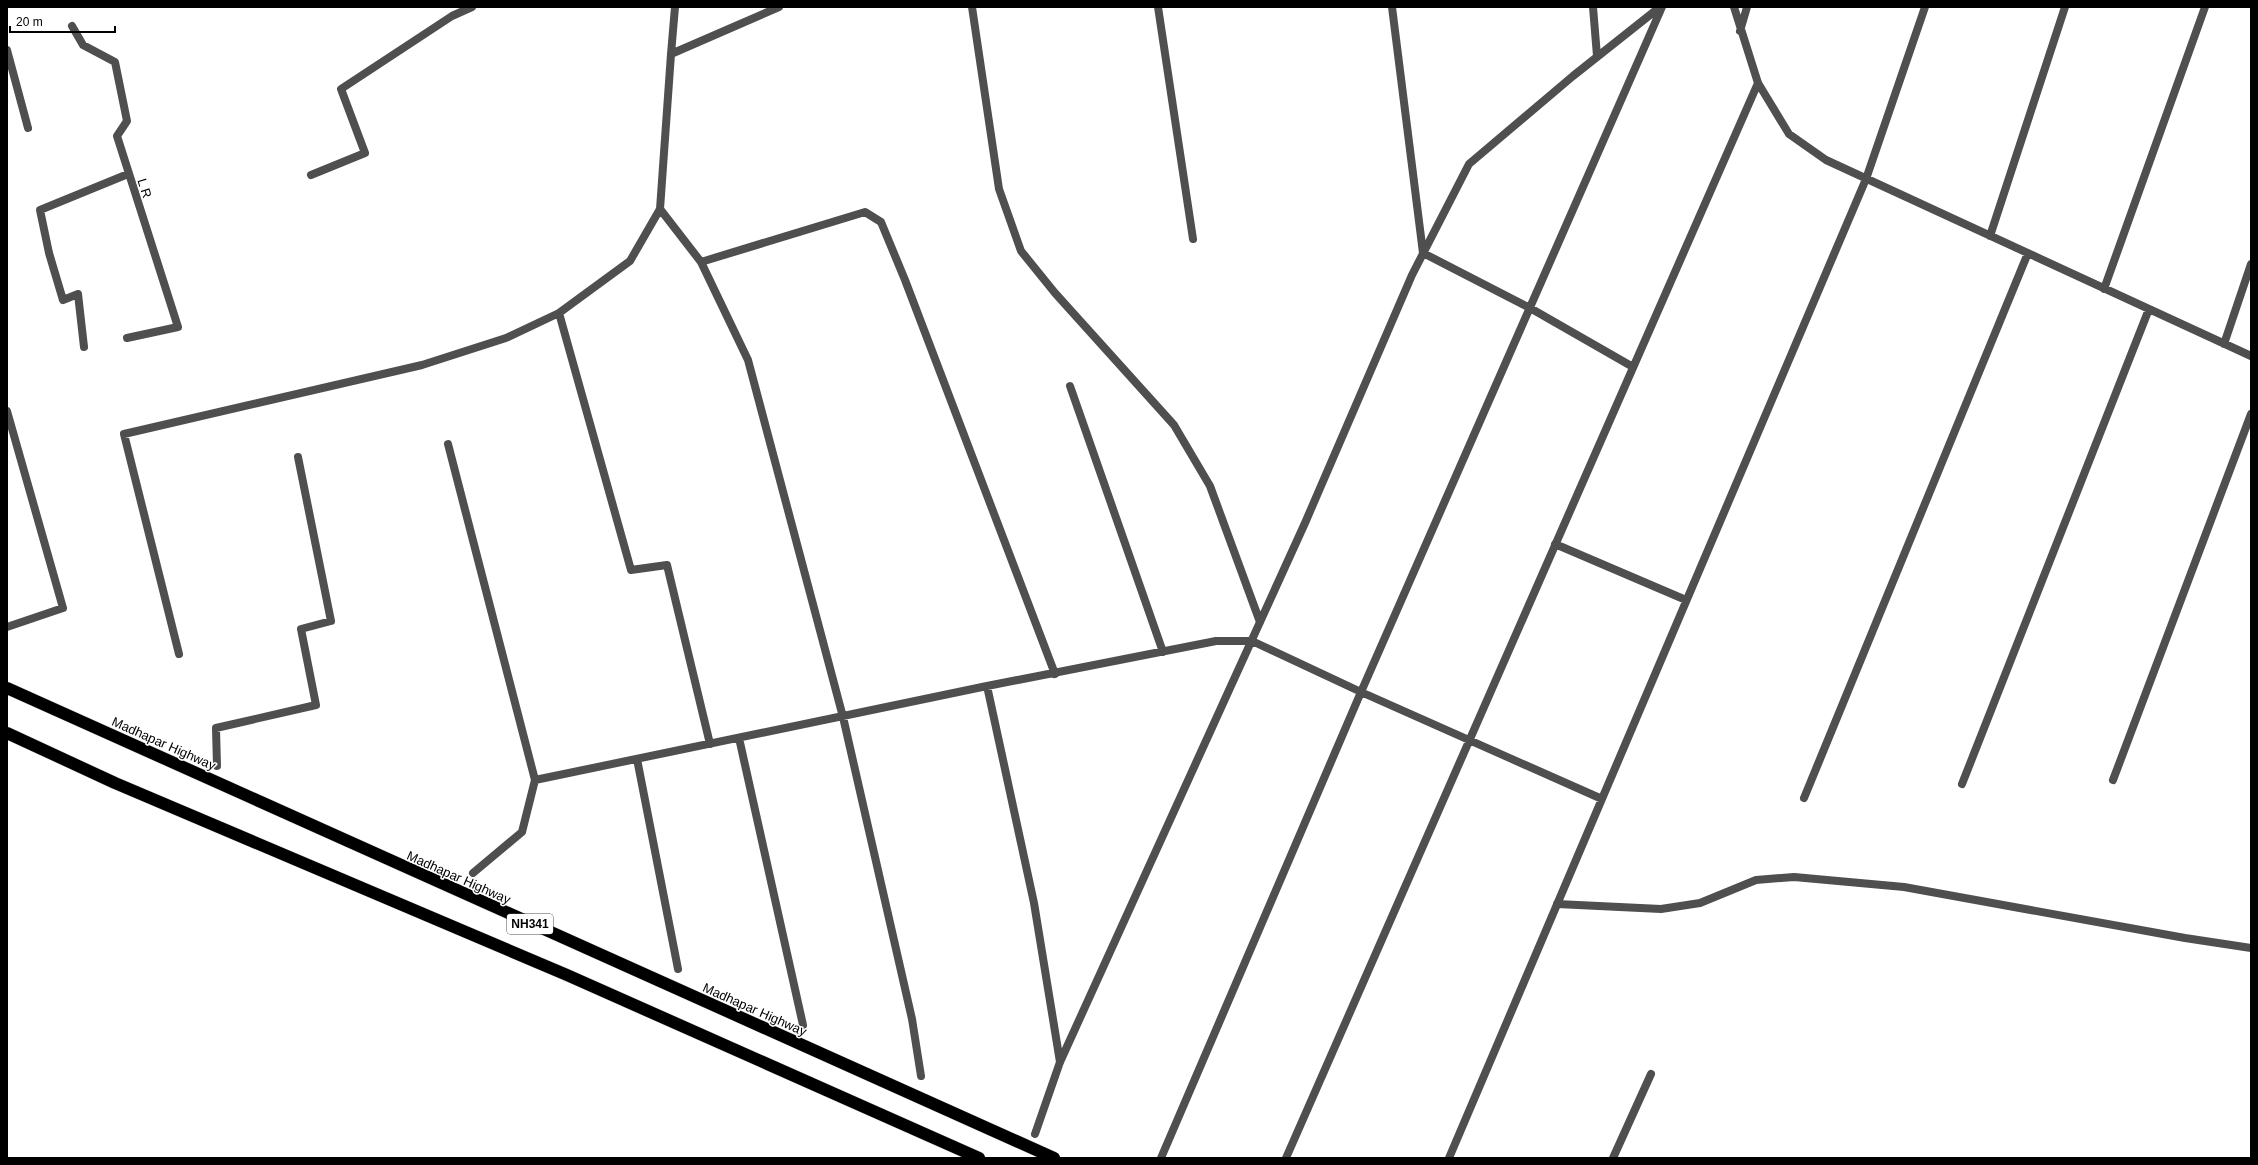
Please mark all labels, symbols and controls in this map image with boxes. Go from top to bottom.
scale bar [10,8,115,34]
text: 20 m [16,15,43,29]
street label: L R [134,176,155,200]
street label: Madhapar Highway [110,714,218,773]
street label: Madhapar Highway [405,848,513,907]
road number: NH341 [507,914,553,934]
street label: Madhapar Highway [701,980,809,1039]

